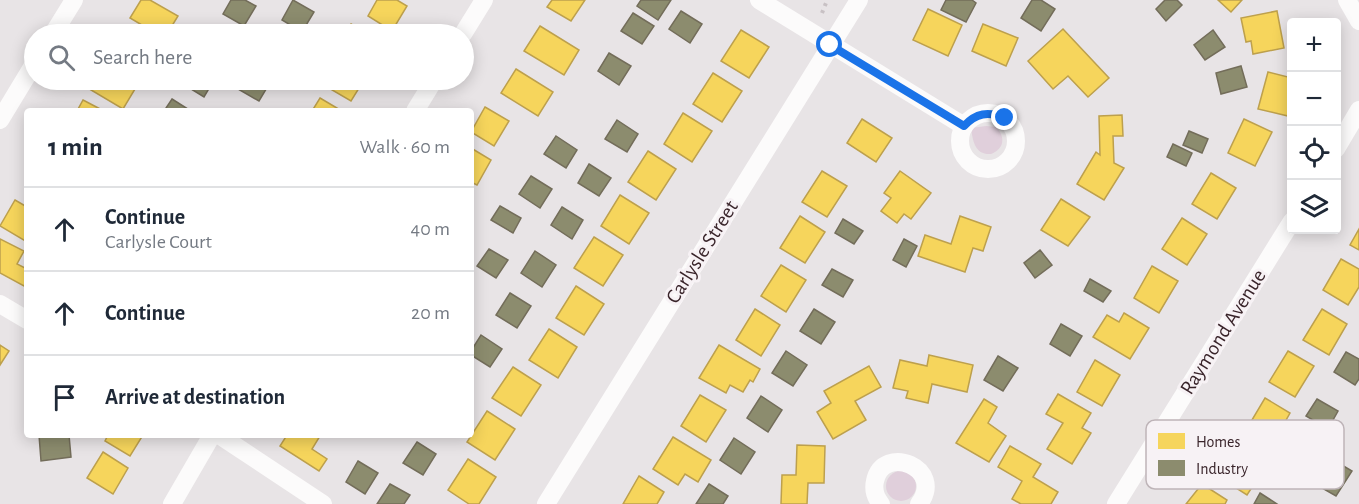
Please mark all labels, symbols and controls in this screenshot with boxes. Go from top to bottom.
map controls [1287,18,1341,234]
button: + [1287,18,1341,72]
search box [24,24,474,90]
route start [816,31,842,57]
icon: search [45,41,78,74]
text: Search here [93,46,192,68]
button: − [1287,72,1341,126]
route end [991,104,1017,130]
button: locate [1287,126,1341,180]
text: 1 min [48,134,103,160]
text: Walk · 60 m [359,137,450,157]
button: layers [1287,180,1341,234]
street label: Carlysle Street [662,197,742,307]
text: Continue [105,206,185,228]
icon: ahead [48,213,81,246]
text: 40 m [411,219,450,239]
text: Carlysle Court [105,232,212,252]
street label: Raymond Avenue [1176,266,1270,398]
icon: ahead [48,297,81,330]
text: Continue [105,302,185,324]
text: 20 m [411,303,450,323]
icon: arrive [48,381,81,414]
text: Arrive at destination [105,386,285,408]
legend [1146,420,1344,489]
text: Homes [1196,434,1240,450]
text: Industry [1196,461,1248,478]

